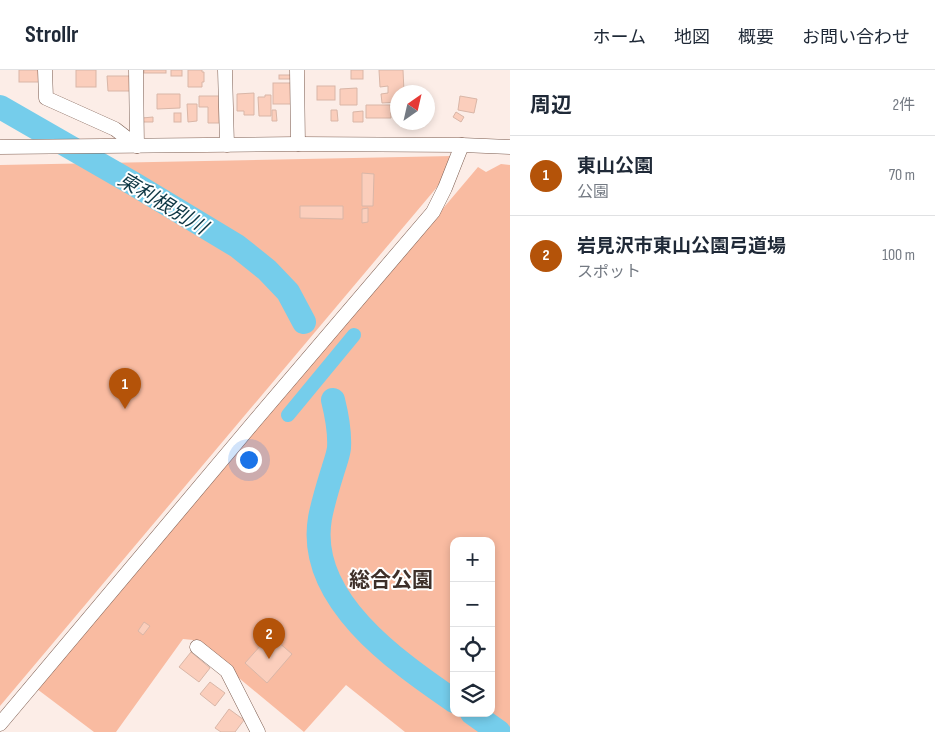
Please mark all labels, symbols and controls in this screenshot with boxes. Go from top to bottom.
text: Strollr [25,20,79,49]
text: ホーム [593,27,646,48]
text: 地図 [674,27,710,48]
text: 概要 [738,27,774,48]
text: お問い合わせ [802,27,910,48]
north arrow [390,85,435,130]
text: 周辺 [530,93,572,118]
text: 2件 [892,96,915,115]
text: 東山公園 [577,155,653,178]
text: 1 [543,166,549,185]
text: 70 m [889,166,915,185]
water label: 東利根別川 [113,168,213,241]
text: 公園 [577,183,609,202]
text: 岩見沢市東山公園弓道場 [577,235,786,258]
text: 2 [542,246,550,265]
text: 100 m [882,246,915,265]
text: スポット [577,263,641,282]
pin: 1 [109,368,141,409]
your location [236,447,262,473]
map controls [450,537,495,717]
button: + [450,537,495,582]
district label: 総合公園 [349,568,433,593]
button: − [450,582,495,627]
pin: 2 [253,618,285,659]
button: locate [450,627,495,672]
button: layers [450,672,495,717]

